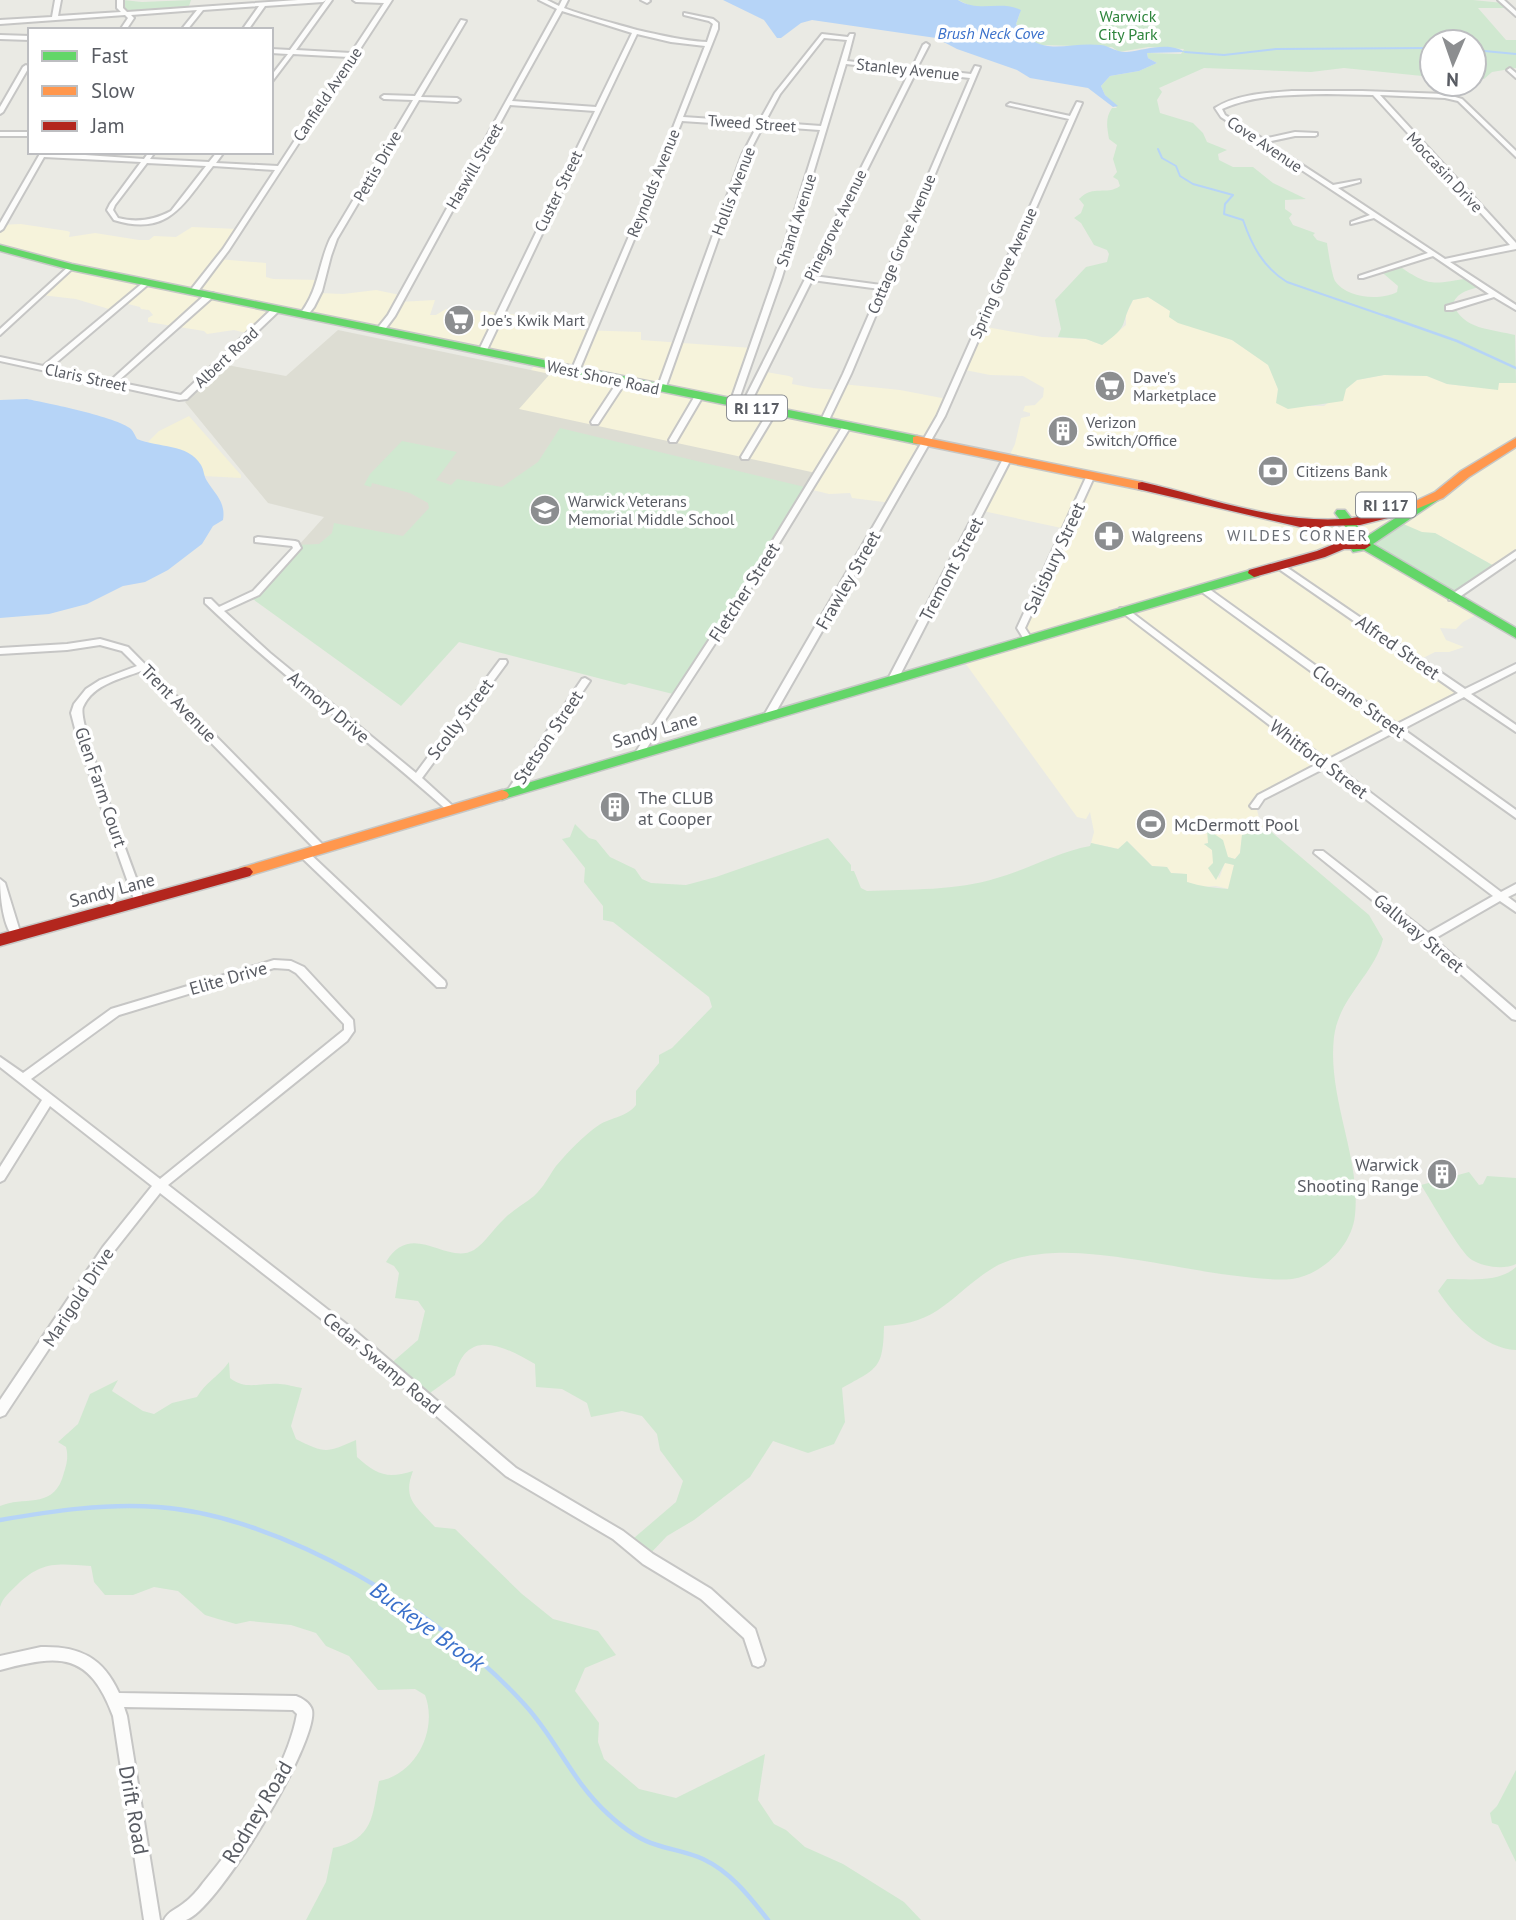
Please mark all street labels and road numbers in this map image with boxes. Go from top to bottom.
street label: Canfield Avenue [288,43,366,145]
street label: Stanley Avenue [855,54,961,84]
street label: Tweed Street [707,110,797,136]
street label: Cove Avenue [1224,112,1306,176]
street label: Haswill Street [441,119,507,213]
street label: Reynolds Avenue [622,126,684,240]
street label: Pettis Drive [349,127,405,205]
street label: Moccasin Drive [1403,127,1487,217]
street label: Hollis Avenue [707,144,759,238]
street label: Custer Street [530,146,587,235]
street label: Pinegrove Avenue [799,166,871,284]
street label: Shand Avenue [772,171,820,269]
street label: Cottage Grove Avenue [863,171,939,317]
street label: Spring Grove Avenue [965,204,1041,342]
street label: Albert Road [190,322,262,392]
street label: West Shore Road [545,355,661,399]
street label: Claris Street [43,359,129,396]
road number: RI 117 [727,396,787,420]
road number: RI 117 [1356,492,1416,518]
street label: Salisbury Street [1018,499,1090,617]
street label: Tremont Street [914,513,988,625]
street label: Frawley Street [811,527,885,633]
street label: Fletcher Street [703,538,785,646]
street label: Alfred Street [1352,610,1444,684]
street label: Trent Avenue [136,659,222,747]
street label: Clorane Street [1308,659,1410,743]
street label: Armory Drive [283,666,375,748]
street label: Scolly Street [422,674,498,764]
street label: Stetson Street [508,686,588,788]
street label: Sandy Lane [610,707,700,753]
street label: Whitford Street [1265,714,1373,804]
street label: Glen Farm Court [70,724,132,850]
street label: Sandy Lane [67,868,157,912]
street label: Gallway Street [1369,888,1469,978]
street label: Elite Drive [186,956,270,1000]
street label: Marigold Drive [37,1243,119,1351]
street label: Cedar Swamp Road [318,1307,446,1419]
street label: Rodney Road [216,1756,298,1868]
street label: Drift Road [113,1763,155,1857]

